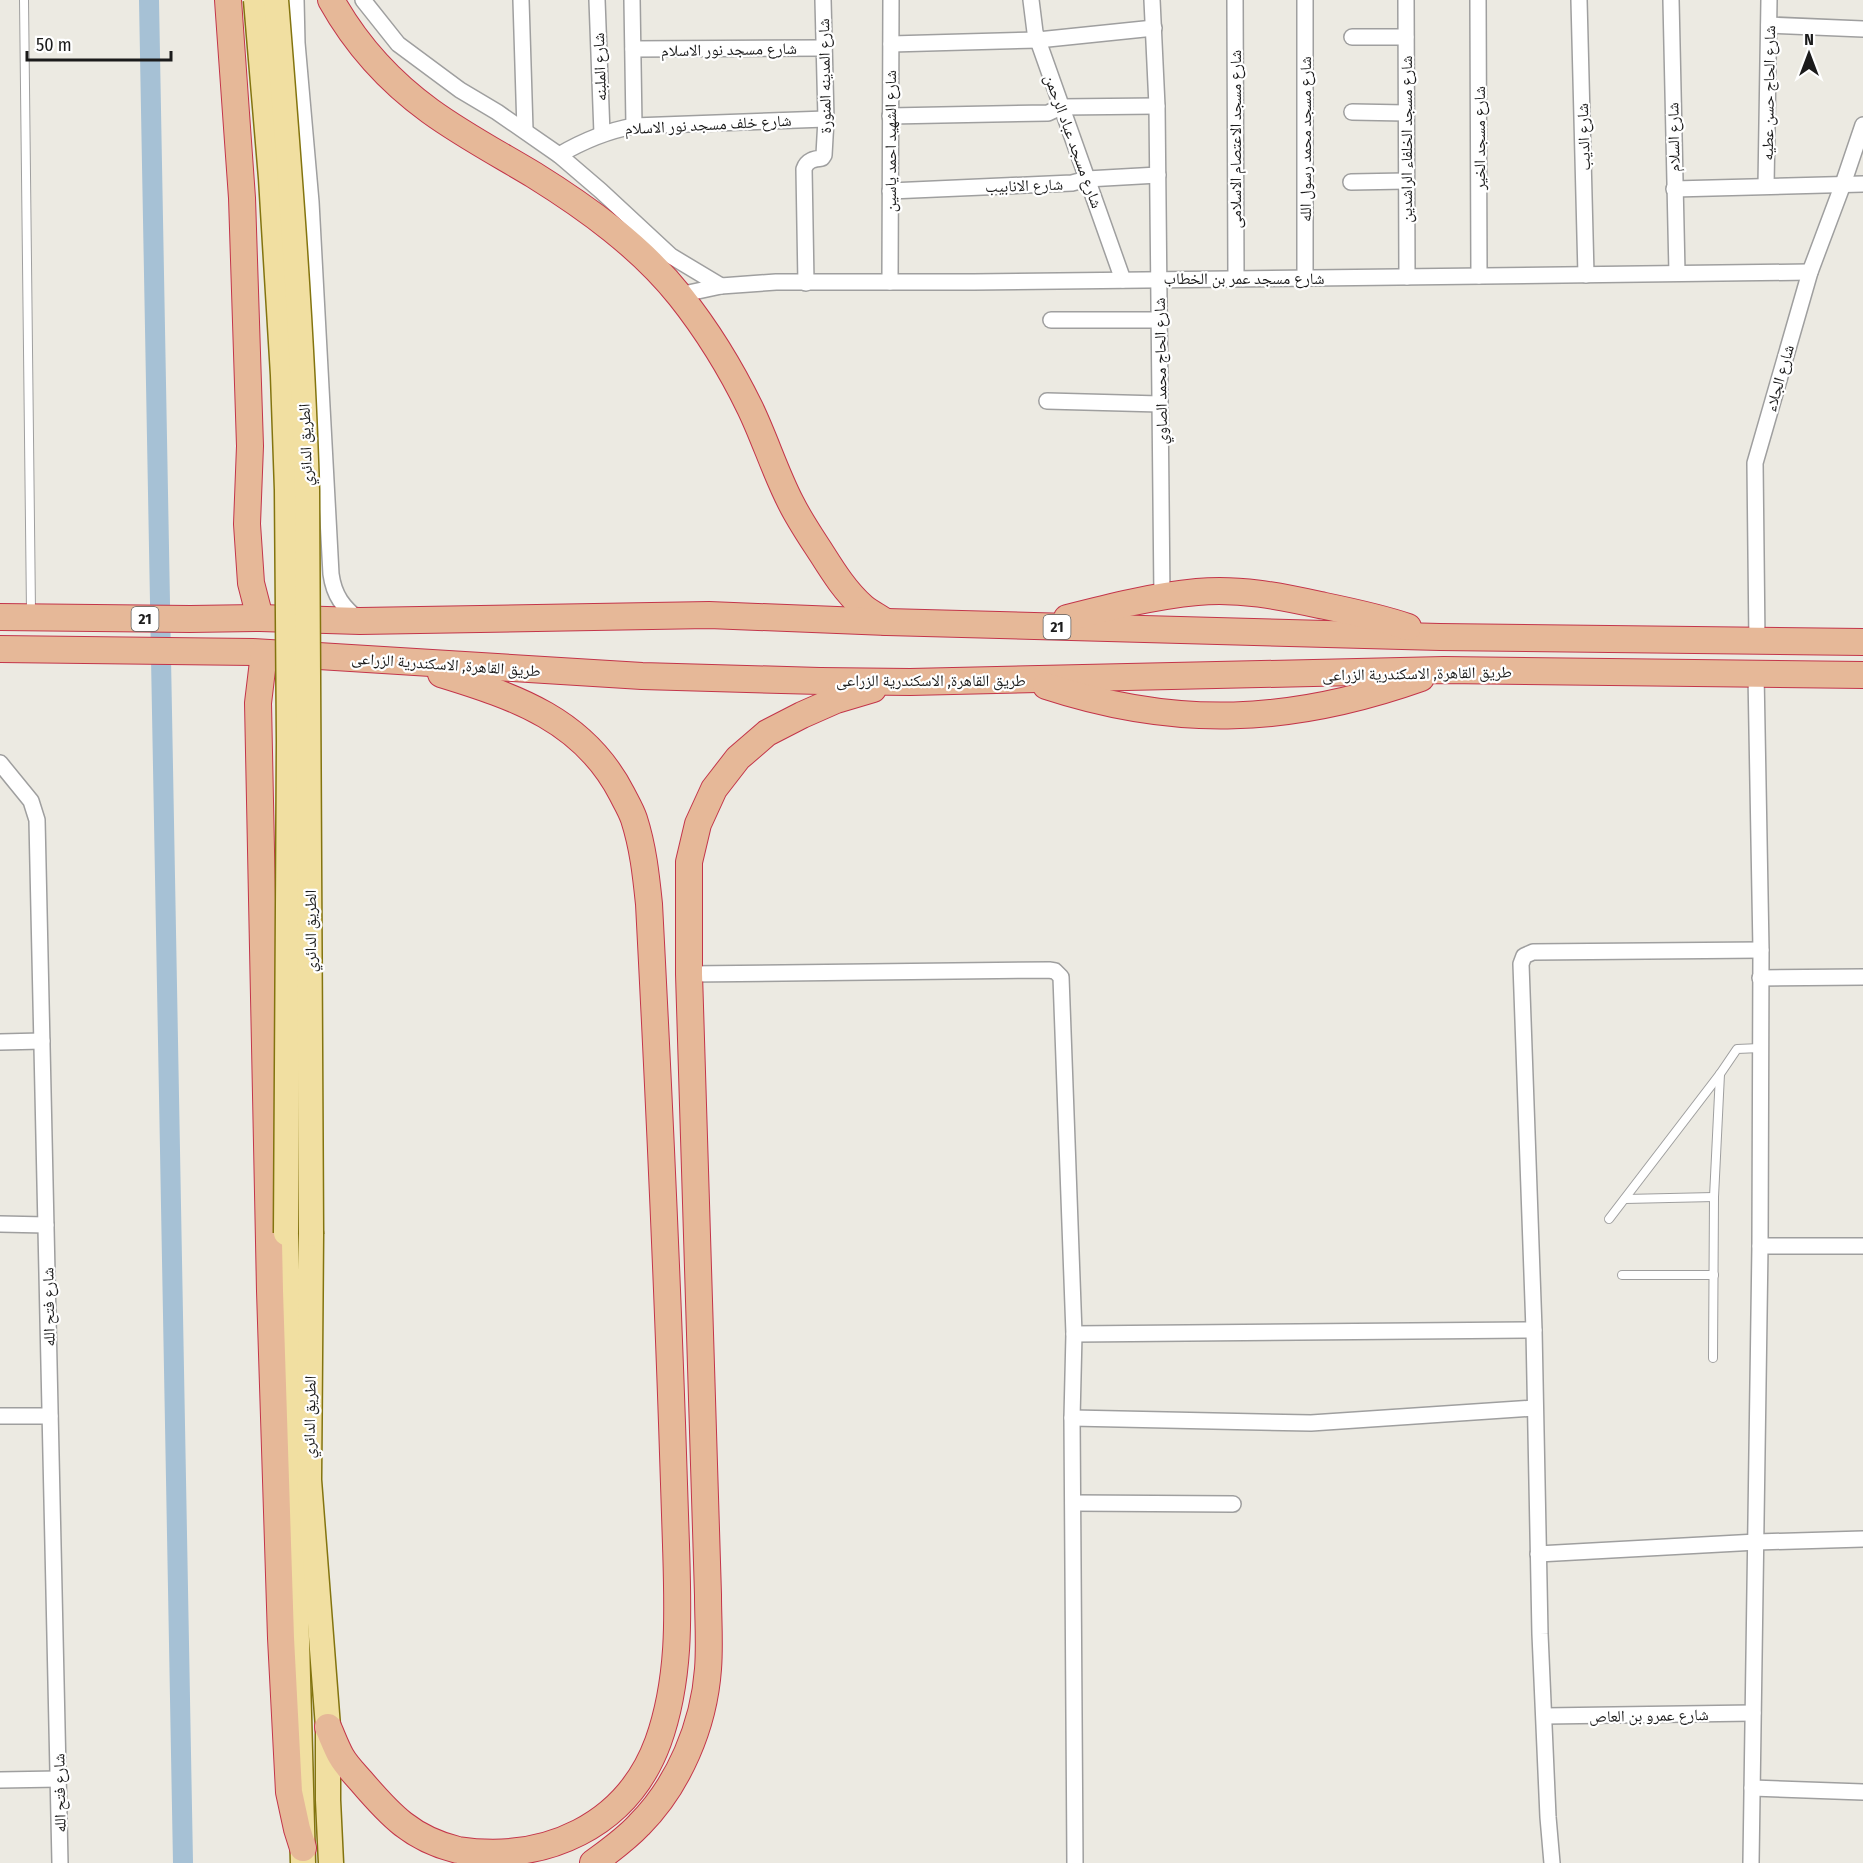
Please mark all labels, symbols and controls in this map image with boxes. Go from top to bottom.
street label: شارع المدينه المنورة [814,18,836,134]
scale bar [27,24,171,62]
north arrow [1779,24,1839,84]
street label: شارع الحاج حسن عطيه [1758,25,1780,161]
text: N [1804,30,1814,49]
street label: شارع الملبنه [589,32,611,102]
text: 50 m [36,34,72,56]
street label: شارع مسجد نور الاسلام [661,39,797,61]
street label: شارع مسجد الاعتصام الاسلامى [1226,50,1246,228]
street label: شارع مسجد الخلفاء الراشدين [1397,55,1417,223]
street label: شارع مسجد محمد رسول الله [1296,56,1316,222]
street label: شارع الشهيد احمد ياسين [881,70,901,212]
street label: شارع مسجد عباد الرحمن [1040,72,1107,211]
street label: شارع مسجد الخير [1470,86,1490,191]
street label: شارع السلام [1663,102,1685,172]
street label: شارع الديب [1573,103,1595,171]
street label: شارع خلف مسجد نور الاسلام [624,111,792,139]
street label: شارع الانابيب [985,175,1063,197]
street label: شارع مسجد عمر بن الخطاب [1164,269,1324,289]
street label: شارع الحاج محمد الصاوي [1150,297,1174,445]
street label: شارع الجلاء [1761,342,1799,414]
street label: الطريق الدائري [295,403,319,487]
road number: 21 [132,607,158,631]
road number: 21 [1044,615,1070,639]
street label: طريق القاهرة, الاسكندرية الزراعى [351,648,541,682]
street label: طريق القاهرة, الاسكندرية الزراعى [1322,662,1512,686]
street label: طريق القاهرة, الاسكندرية الزراعى [836,671,1026,691]
street label: الطريق الدائري [301,890,323,972]
street label: شارع فتح الله [38,1267,60,1347]
street label: الطريق الدائري [299,1376,323,1459]
street label: شارع عمرو بن العاص [1589,1705,1709,1727]
street label: شارع فتح الله [49,1753,71,1833]

